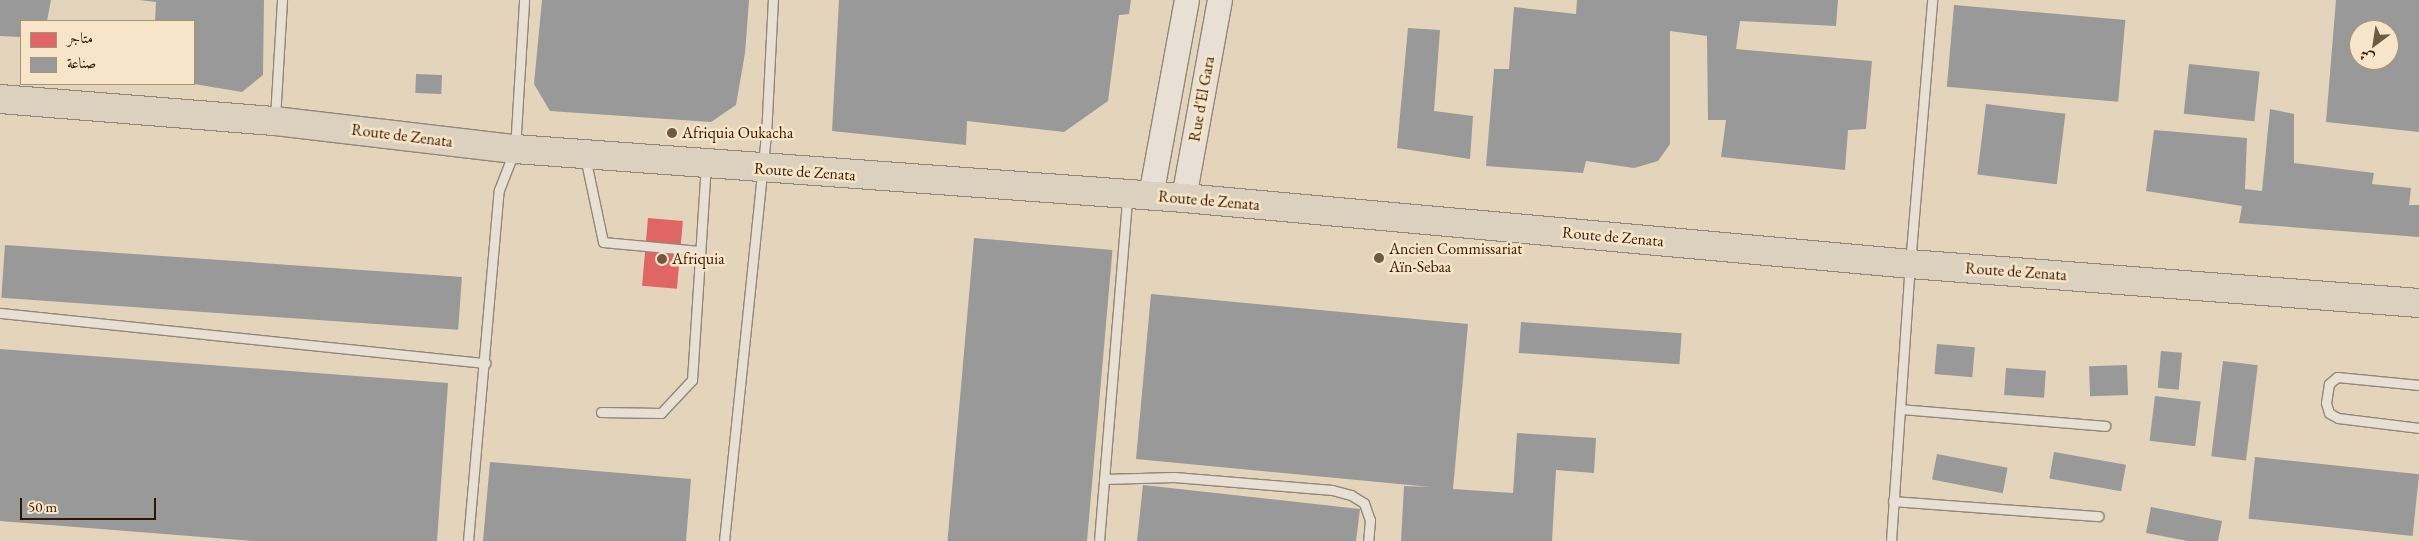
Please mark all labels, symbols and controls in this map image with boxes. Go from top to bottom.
legend [20,20,195,85]
north arrow [2349,20,2399,70]
text: متاجر [67,28,93,47]
text: ش [2356,46,2377,68]
text: صناعة [67,53,96,72]
street label: Rue d'El Gara [1185,55,1219,143]
street label: Route de Zenata [350,120,454,152]
place label: Afriquia Oukacha [682,123,793,143]
marker: Afriquia Oukacha [666,127,678,139]
street label: Route de Zenata [754,159,856,185]
street label: Route de Zenata [1157,187,1261,215]
street label: Route de Zenata [1561,223,1665,251]
place label: Ancien Commissariat Aïn-Sebaa [1389,239,1522,277]
place label: Afriquia [672,249,725,269]
marker: Ancien Commissariat Aïn-Sebaa [1373,252,1385,264]
marker: Afriquia [656,253,668,265]
street label: Route de Zenata [1965,259,2067,285]
scale bar [22,488,159,520]
text: 50 m [28,497,57,516]

